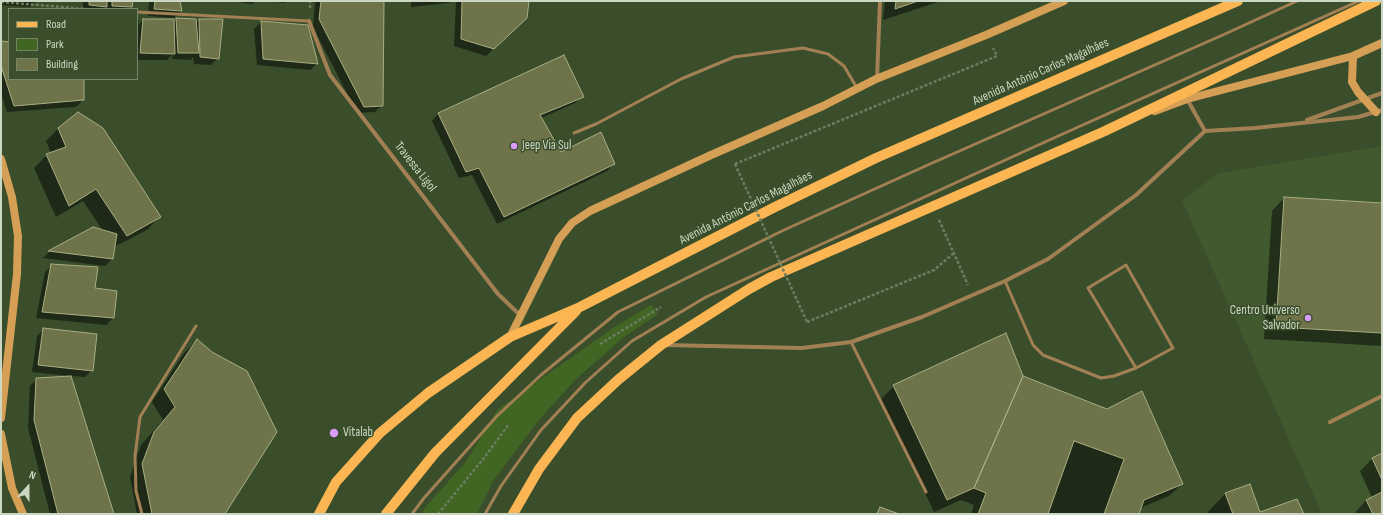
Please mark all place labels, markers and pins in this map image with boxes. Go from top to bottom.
place label: Jeep Via Sul [522,138,571,154]
marker: Jeep Via Sul [509,141,519,151]
place label: Centro Universo Salvador [1230,303,1300,334]
marker: Centro Universo Salvador [1303,313,1313,323]
place label: Vitalab [343,425,373,441]
marker: Vitalab [328,427,340,439]

